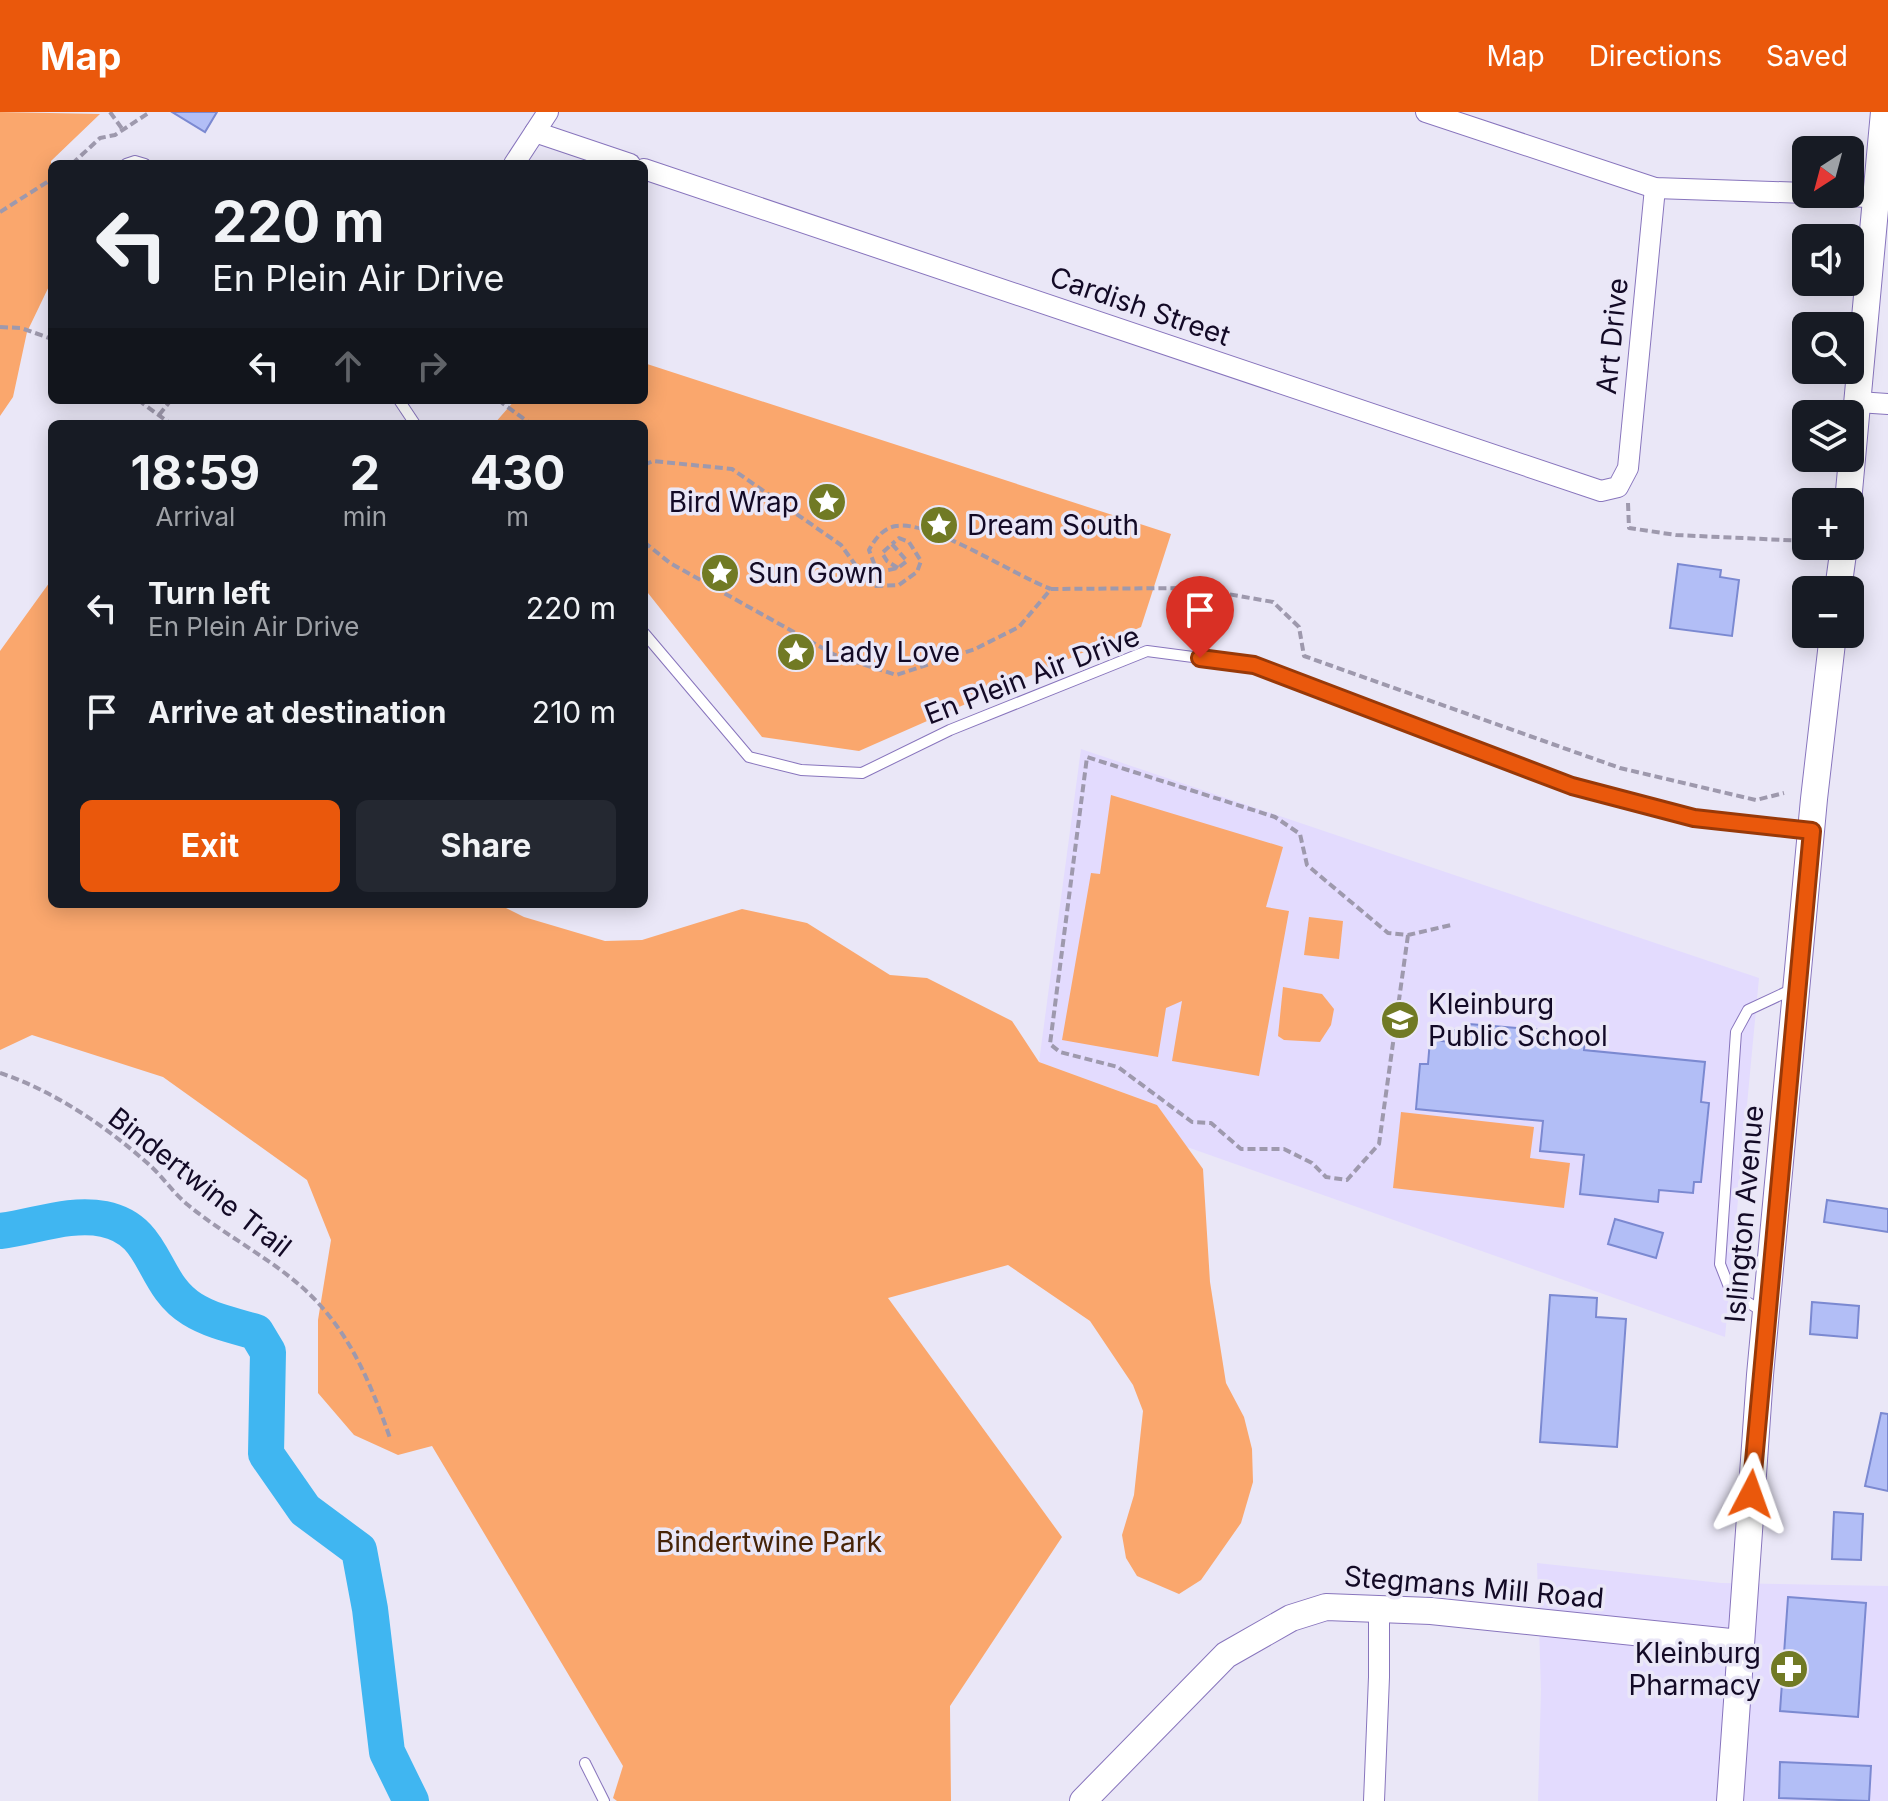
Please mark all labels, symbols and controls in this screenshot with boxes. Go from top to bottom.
text: Map [40,33,121,79]
text: Map [1486,39,1545,73]
text: Directions [1589,39,1722,73]
text: Saved [1766,39,1848,73]
north arrow [1792,136,1864,208]
map controls [1792,136,1864,648]
text: 220 m [212,188,385,256]
icon: left [80,192,184,296]
button: sound [1792,224,1864,296]
text: En Plein Air Drive [212,256,505,300]
street label: Cardish Street [1045,259,1235,353]
street label: Art Drive [1589,276,1635,396]
button: search [1792,312,1864,384]
icon: left [242,344,286,388]
icon: ahead [326,344,370,388]
icon: right [410,344,454,388]
button: layers [1792,400,1864,472]
text: 18:59 [130,443,260,502]
text: 2 [350,443,380,502]
text: 430 [470,443,565,502]
place icon: Bird Wrap [806,481,848,523]
place label: Bird Wrap [669,485,799,519]
button: + [1792,488,1864,560]
text: Arrival [155,501,235,532]
text: min [343,501,387,532]
text: m [506,501,529,532]
place icon: Dream South [918,504,960,546]
place label: Dream South [967,508,1139,542]
place icon: Sun Gown [699,552,741,594]
place label: Sun Gown [748,556,884,590]
text: Turn left [148,575,270,611]
pin [1166,576,1234,658]
button: − [1792,576,1864,648]
icon: left [80,586,124,630]
icon: arrive [1178,588,1222,632]
text: 220 m [526,590,616,626]
text: En Plein Air Drive [148,611,359,642]
street label: En Plein Air Drive [920,618,1144,732]
place icon: Lady Love [775,631,817,673]
place label: Lady Love [824,635,960,669]
icon: arrive [80,690,124,734]
text: Arrive at destination [148,694,446,730]
text: 210 m [532,694,616,730]
button: Exit [80,800,340,892]
button: Share [356,800,616,892]
place label: Kleinburg Public School [1428,987,1608,1053]
school or university icon: Kleinburg Public School [1379,999,1421,1041]
street label: Bindertwine Trail [102,1100,298,1264]
street label: Islington Avenue [1718,1104,1770,1324]
position arrow [1709,1452,1793,1536]
park label: Bindertwine Park [656,1525,882,1559]
street label: Stegmans Mill Road [1343,1559,1605,1615]
place label: Kleinburg Pharmacy [1628,1636,1761,1702]
pharmacy icon: Kleinburg Pharmacy [1768,1648,1810,1690]

